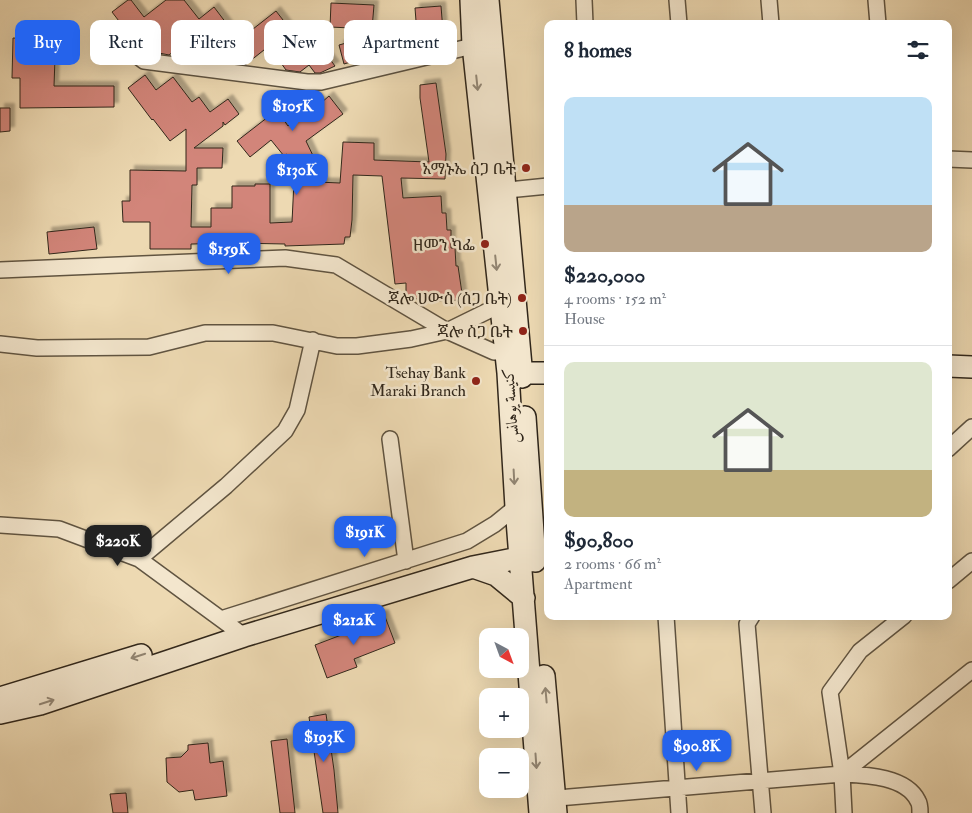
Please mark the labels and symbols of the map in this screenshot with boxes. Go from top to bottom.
one-way arrow [472,75,482,91]
pin: $105K [258,90,328,132]
pin: $130K [262,154,332,196]
place label: አማኑኤ ስጋ ቤት [422,159,517,179]
marker: አማኑኤ ስጋ ቤት [520,162,532,174]
pin: $159K [194,232,264,275]
place label: ዘመን ካፌ [413,235,475,255]
marker: ዘመን ካፌ [479,238,491,250]
one-way arrow [491,254,501,270]
place label: ጃሎ ሀውስ (ስጋ ቤት) [388,289,512,309]
marker: ጃሎ ሀውስ (ስጋ ቤት) [516,292,528,304]
place label: ጃሎ ስጋ ቤት [437,322,514,342]
marker: ጃሎ ስጋ ቤት [517,325,529,337]
place label: Tsehay Bank Maraki Branch [370,363,467,401]
street label: كنيسة يوهانس [498,368,524,444]
marker: Tsehay Bank Maraki Branch [470,375,482,387]
one-way arrow [510,468,519,484]
pin: $191K [330,516,400,558]
pin: $220K [83,524,153,567]
pin: $212K [319,604,389,646]
north arrow [479,628,529,678]
one-way arrow [130,652,146,662]
one-way arrow [541,687,551,703]
one-way arrow [39,697,55,706]
pin: $193K [289,720,359,763]
pin: $90.8K [656,730,738,772]
one-way arrow [531,752,541,768]

